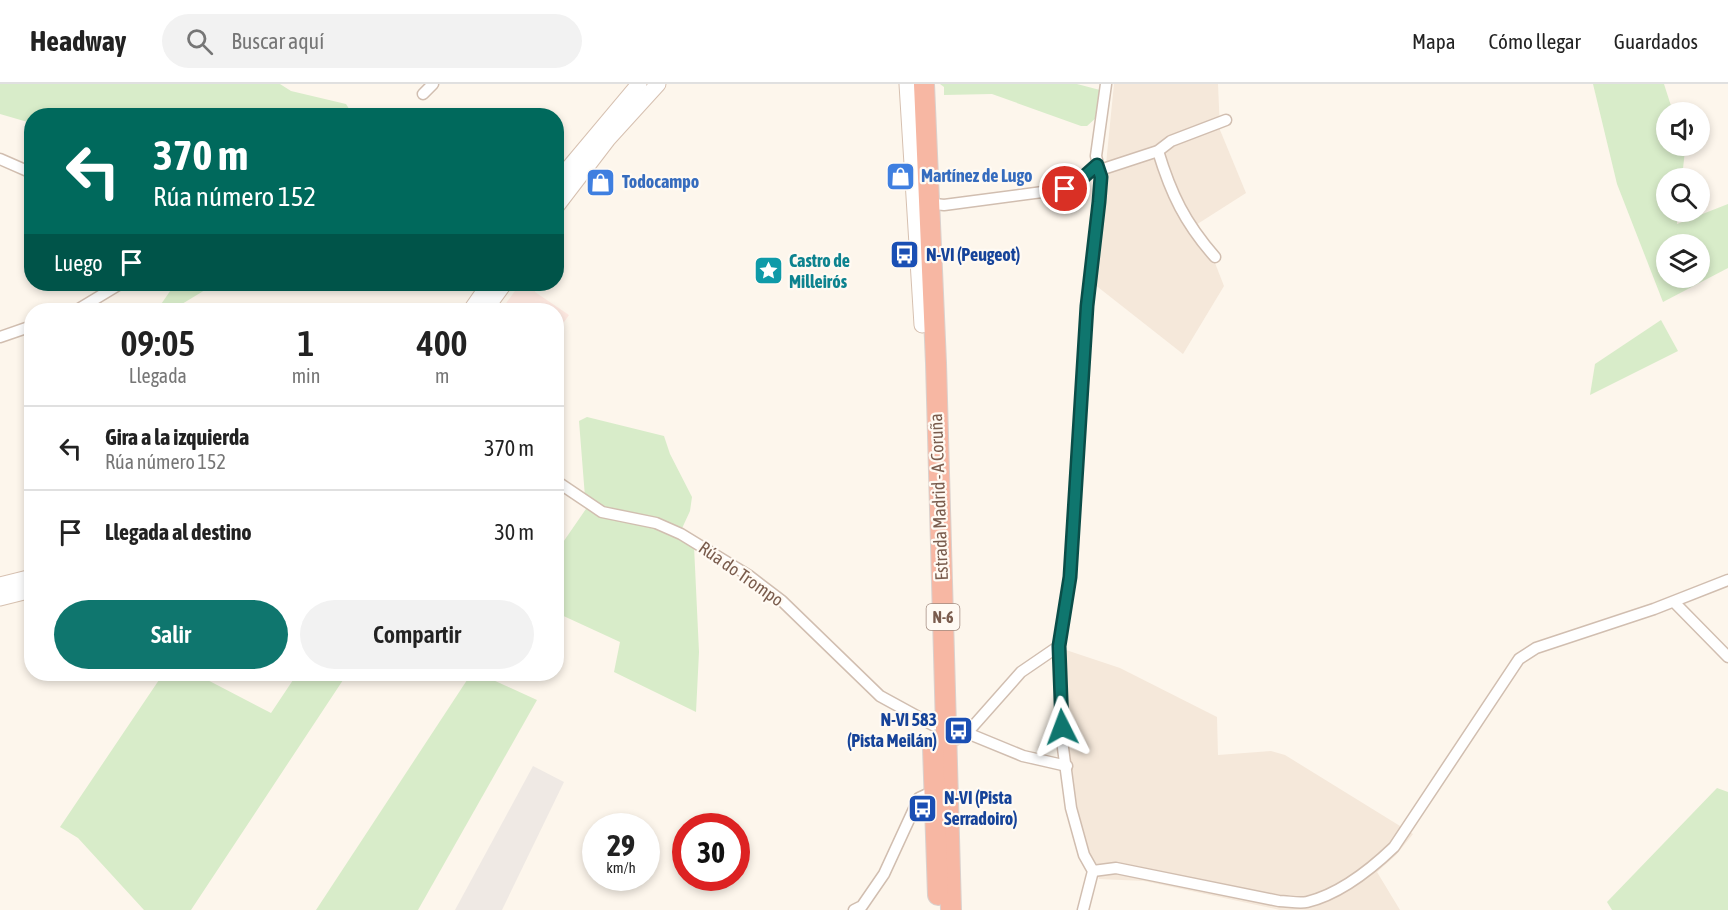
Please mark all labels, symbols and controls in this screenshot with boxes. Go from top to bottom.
search box [162,14,582,68]
text: Headway [30,25,126,57]
icon: search [183,25,216,58]
text: Buscar aquí [231,28,324,54]
text: Mapa [1412,29,1456,53]
text: Cómo llegar [1489,29,1581,53]
text: Guardados [1614,29,1698,53]
map controls [1656,102,1710,288]
button: sound [1656,102,1710,156]
text: 370 m [153,131,248,179]
icon: left [54,132,132,210]
shop icon: Martínez de Lugo [884,160,916,192]
pin [1039,163,1090,214]
place label: Martínez de Lugo [921,165,1032,186]
shop icon: Todocampo [585,166,617,198]
button: search [1656,168,1710,222]
place label: Todocampo [622,171,699,192]
icon: arrive [1048,172,1081,205]
text: Rúa número 152 [153,181,316,212]
button: layers [1656,234,1710,288]
bus stop icon: N-VI (Peugeot) [889,239,921,271]
place label: N-VI (Peugeot) [926,244,1020,265]
icon: arrive [115,246,148,279]
text: Luego [54,250,103,276]
place label: Castro de Milleirós [789,250,850,292]
place icon: Castro de Milleirós [752,255,784,287]
text: 09:05 [120,322,195,364]
text: 1 [298,322,314,364]
text: 400 [417,322,468,364]
text: Llegada [129,364,187,387]
text: min [292,364,320,387]
text: m [435,364,449,387]
street label: Estrada Madrid - A Coruña [925,413,952,581]
text: Gira a la izquierda [105,424,249,450]
icon: left [54,432,87,465]
text: 370 m [484,435,534,461]
text: Rúa número 152 [105,450,226,473]
icon: arrive [54,516,87,549]
text: Llegada al destino [105,519,252,545]
text: 30 m [494,519,534,545]
street label: Rúa do Trompo [695,537,788,610]
button: Salir [54,600,288,669]
button: Compartir [300,600,534,669]
road number: N-6 [926,604,960,630]
position arrow [1030,695,1094,759]
place label: N-VI 583 (Pista Meilán) [847,709,937,751]
bus stop icon: N-VI 583 (Pista Meilán) [942,714,974,746]
place label: N-VI (Pista Serradoiro) [944,787,1018,829]
bus stop icon: N-VI (Pista Serradoiro) [907,792,939,824]
speed limit sign: 30 [672,813,750,891]
text: 29 [607,828,635,862]
text: km/h [606,859,636,876]

